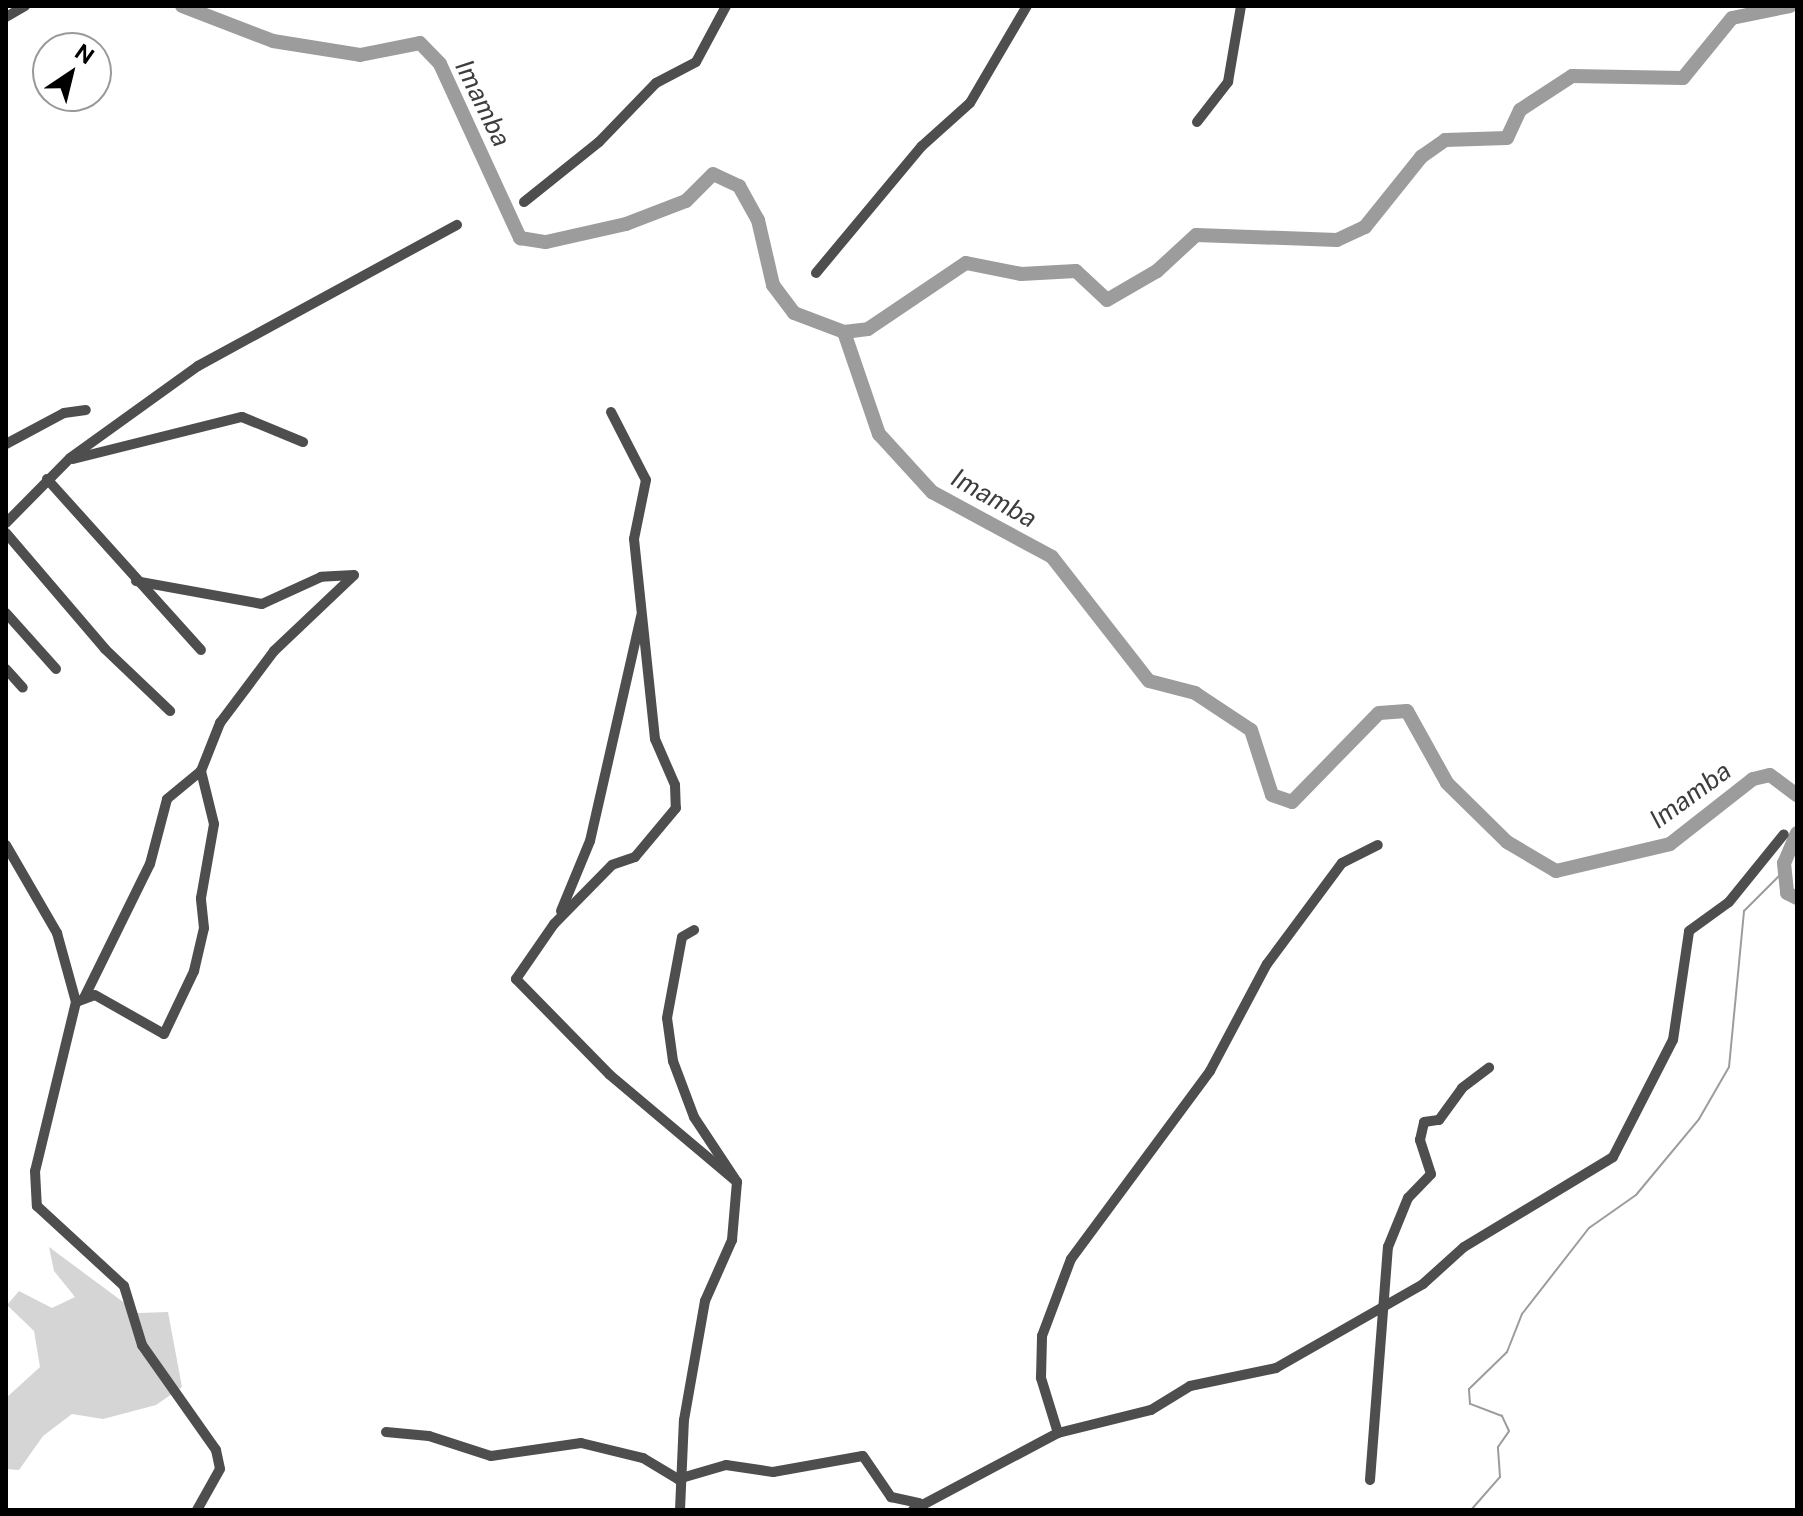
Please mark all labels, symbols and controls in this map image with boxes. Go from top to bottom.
north arrow [32,32,112,112]
text: N [70,38,99,70]
water label: Imamba [449,54,517,152]
water label: Imamba [946,462,1042,534]
water label: Imamba [1643,755,1737,835]

